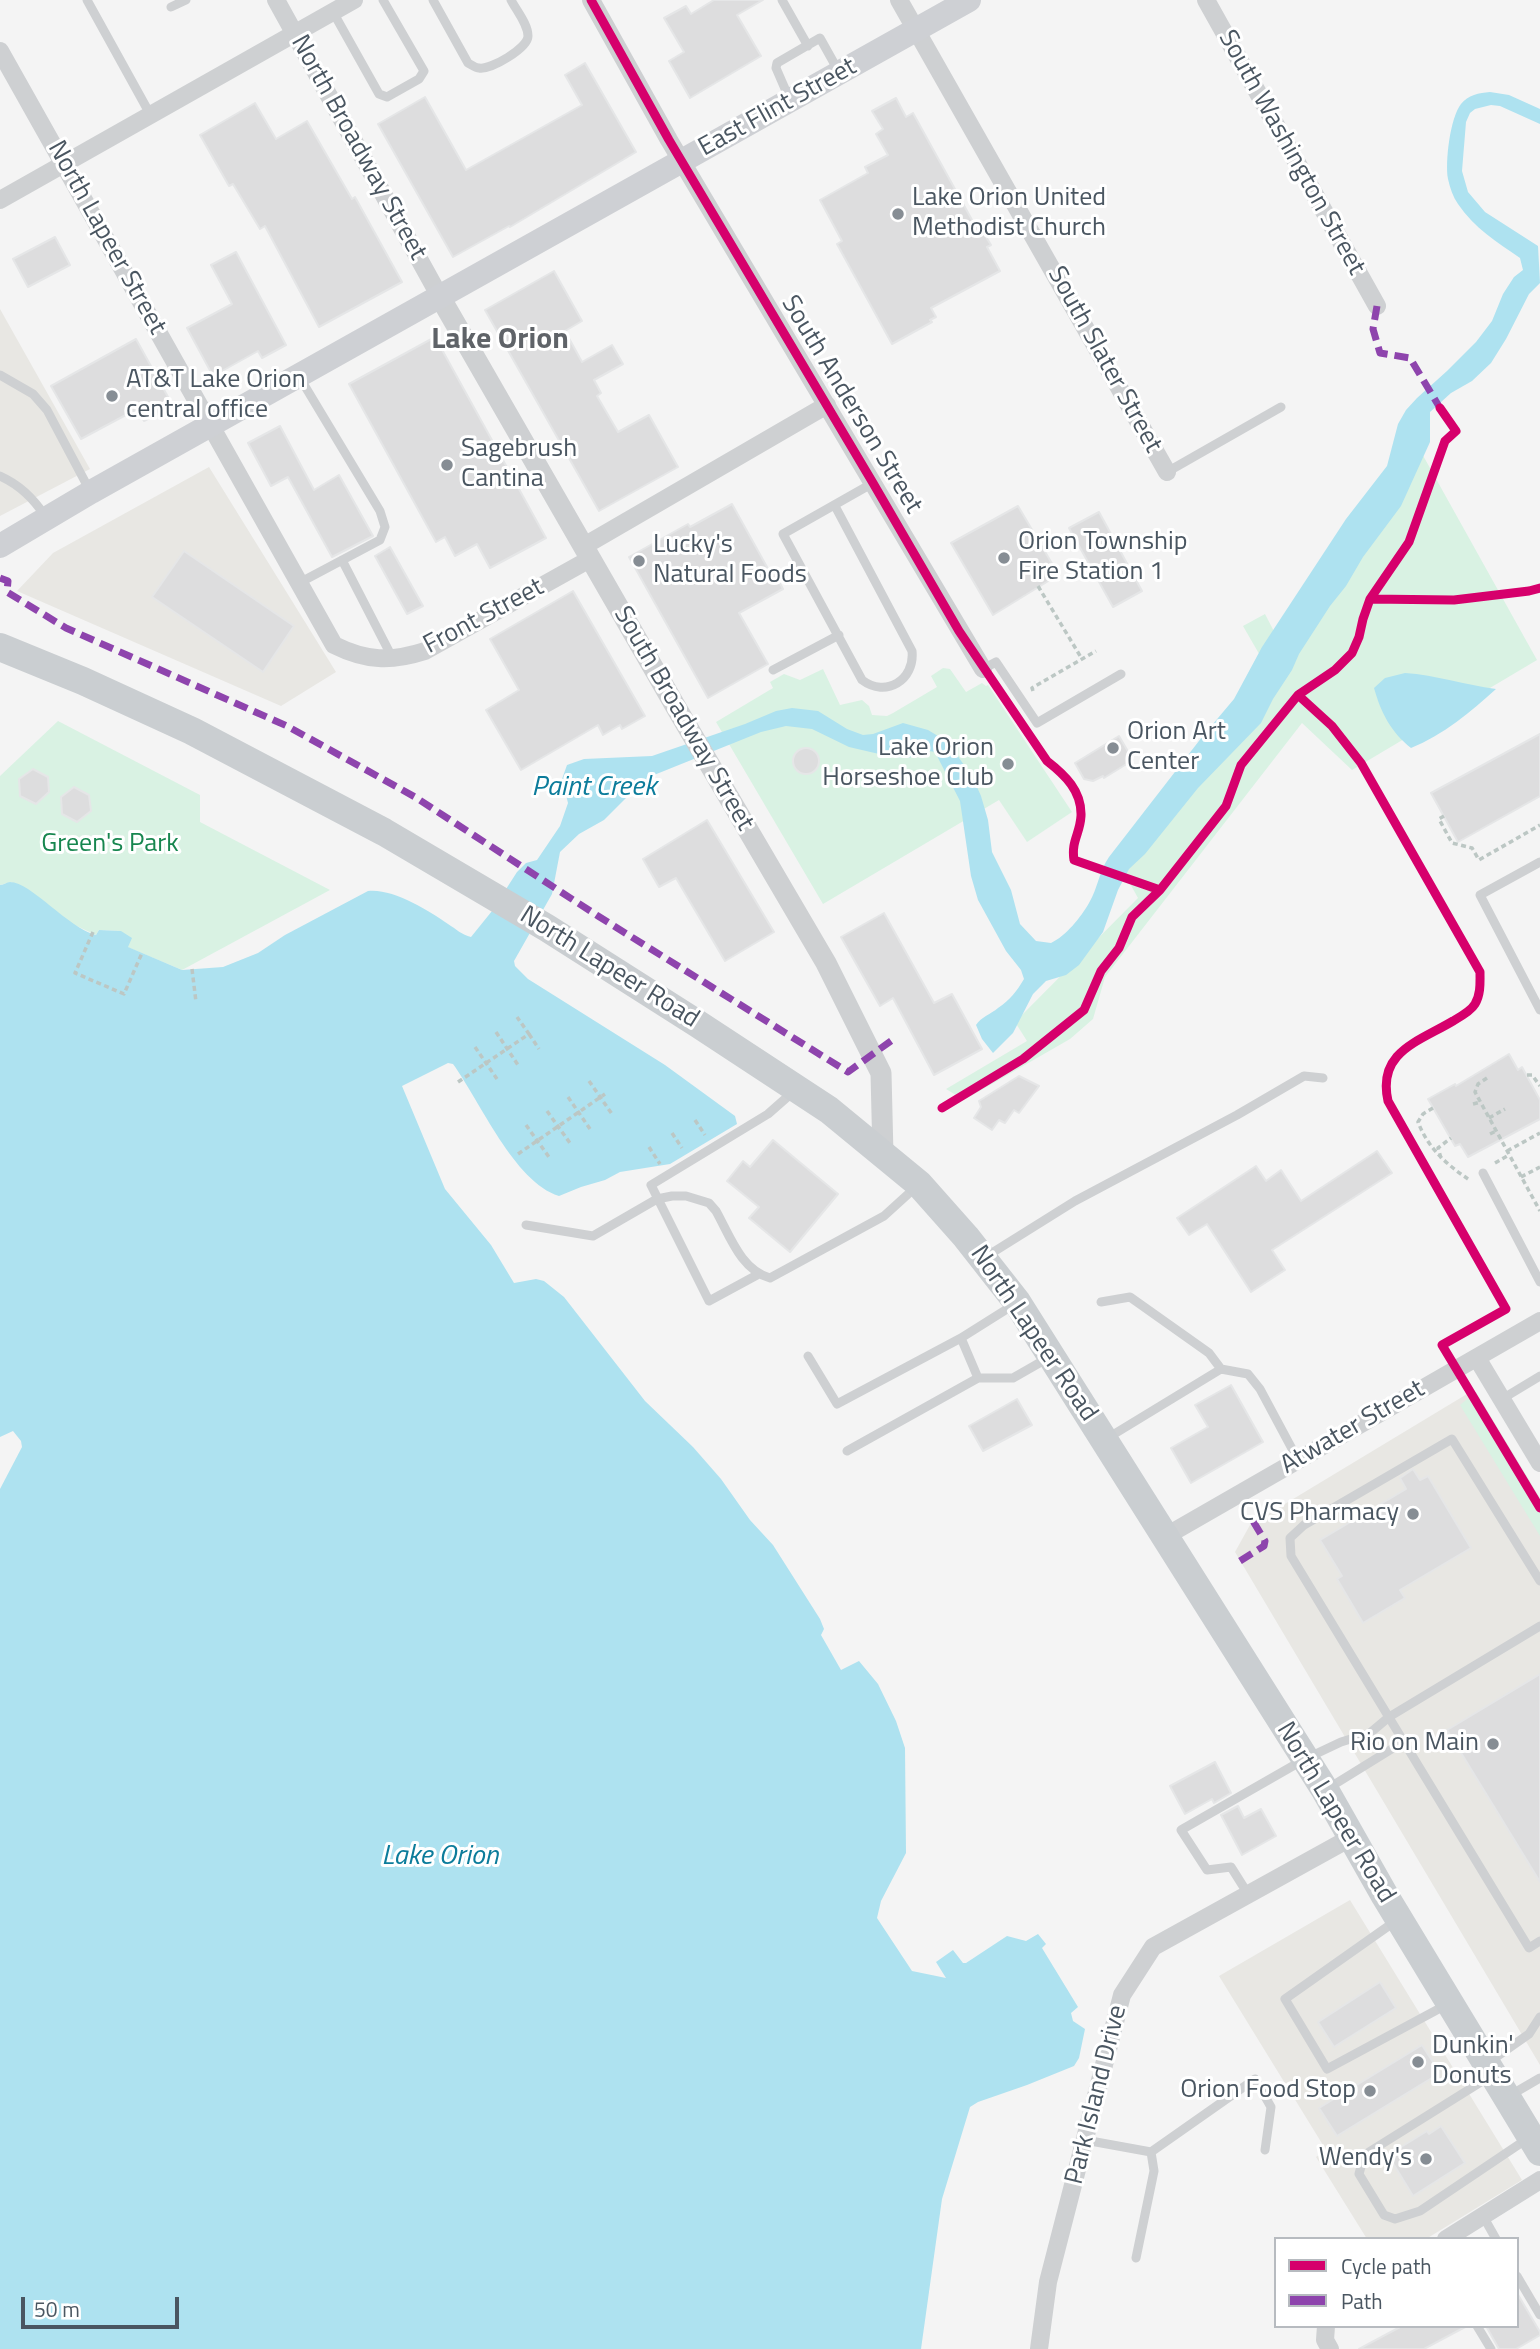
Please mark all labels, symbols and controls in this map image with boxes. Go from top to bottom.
street label: South Washington Street [1211,25,1371,281]
street label: North Broadway Street [283,30,433,266]
street label: East Flint Street [694,52,862,164]
street label: North Lapeer Street [40,136,172,340]
place label: Lake Orion United Methodist Church [912,183,1106,244]
marker: Lake Orion United Methodist Church [890,206,906,222]
street label: South Slater Street [1040,262,1168,458]
street label: South Anderson Street [774,291,928,519]
district label: Lake Orion [431,323,569,359]
place label: AT&T Lake Orion central office [126,365,306,426]
marker: AT&T Lake Orion central office [104,388,120,404]
place label: Sagebrush Cantina [461,434,577,496]
marker: Sagebrush Cantina [439,457,455,473]
place label: Orion Township Fire Station 1 [1018,527,1187,588]
place label: Lucky's Natural Foods [653,530,807,592]
marker: Orion Township Fire Station 1 [996,550,1012,566]
marker: Lucky's Natural Foods [631,553,647,569]
street label: Front Street [419,572,549,662]
street label: South Broadway Street [606,601,760,837]
place label: Orion Art Center [1127,717,1226,778]
place label: Lake Orion Horseshoe Club [822,733,994,794]
marker: Orion Art Center [1105,740,1121,756]
marker: Lake Orion Horseshoe Club [1000,756,1016,772]
water label: Paint Creek [532,771,656,805]
park label: Green's Park [41,829,179,861]
street label: North Lapeer Road [514,900,704,1036]
street label: North Lapeer Road [963,1240,1103,1428]
street label: Atwater Street [1276,1374,1430,1482]
place label: CVS Pharmacy [1240,1498,1399,1530]
marker: CVS Pharmacy [1405,1506,1421,1522]
street label: North Lapeer Road [1269,1717,1401,1909]
place label: Rio on Main [1350,1728,1479,1760]
marker: Rio on Main [1485,1736,1501,1752]
water label: Lake Orion [382,1840,498,1874]
street label: Park Island Drive [1060,2002,1134,2188]
place label: Dunkin' Donuts [1432,2031,1514,2092]
marker: Dunkin' Donuts [1410,2054,1426,2070]
place label: Orion Food Stop [1180,2075,1356,2107]
marker: Orion Food Stop [1362,2083,1378,2099]
place label: Wendy's [1319,2143,1412,2175]
marker: Wendy's [1418,2151,1434,2167]
legend [1274,2237,1519,2328]
text: Cycle path [1341,2250,1432,2282]
scale bar [24,2282,182,2326]
text: Path [1341,2285,1383,2317]
text: 50 m [34,2293,80,2325]

